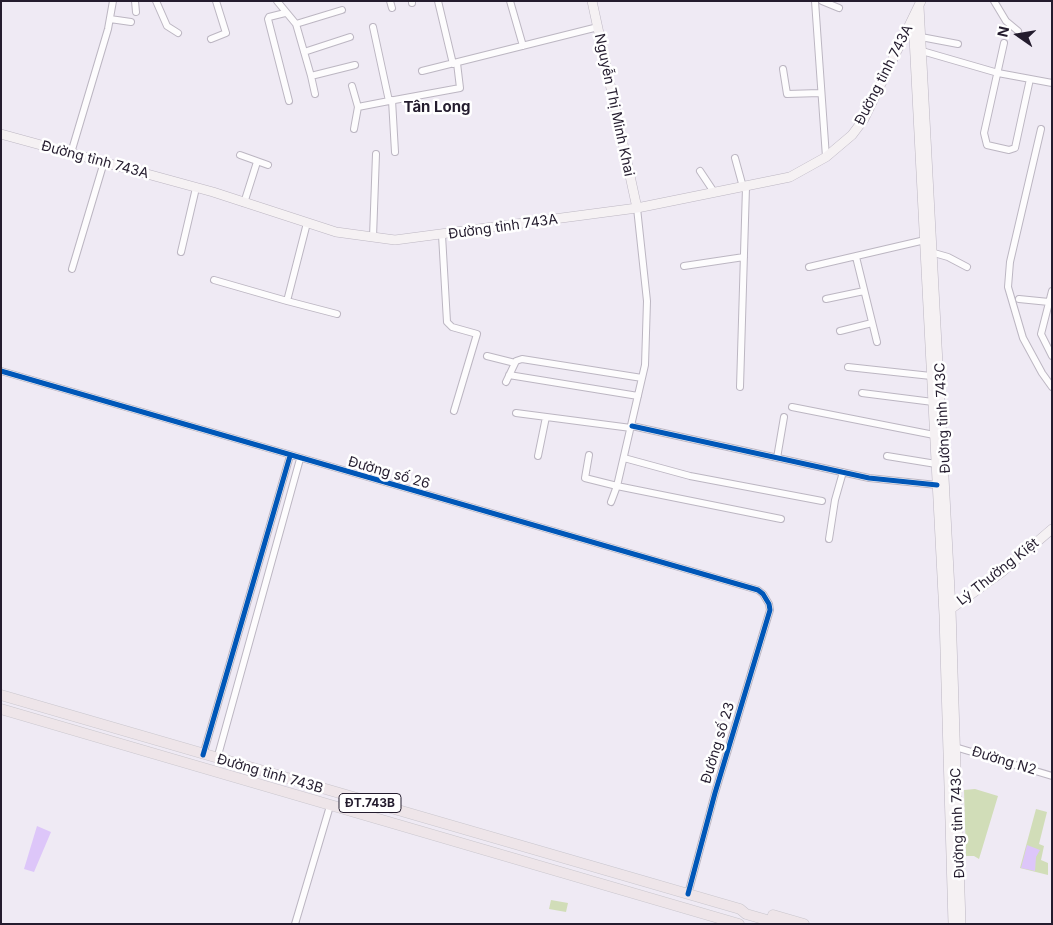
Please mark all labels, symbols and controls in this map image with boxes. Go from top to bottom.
north arrow [993,10,1043,60]
street label: Đường tỉnh 743A [851,22,917,128]
text: N [993,24,1012,39]
street label: Nguyễn Thị Minh Khai [591,32,637,178]
district label: Tân Long [403,98,471,116]
street label: Đường tỉnh 743A [40,138,150,182]
street label: Đường tỉnh 743A [447,211,559,243]
street label: Đường tỉnh 743C [932,362,954,474]
street label: Đường số 26 [346,453,432,493]
street label: Lý Thường Kiệt [954,535,1042,609]
street label: Đường số 23 [698,700,738,786]
street label: Đường N2 [970,743,1038,779]
street label: Đường tỉnh 743B [215,751,325,797]
street label: Đường tỉnh 743C [948,767,968,879]
road number: ĐT.743B [339,794,401,812]

